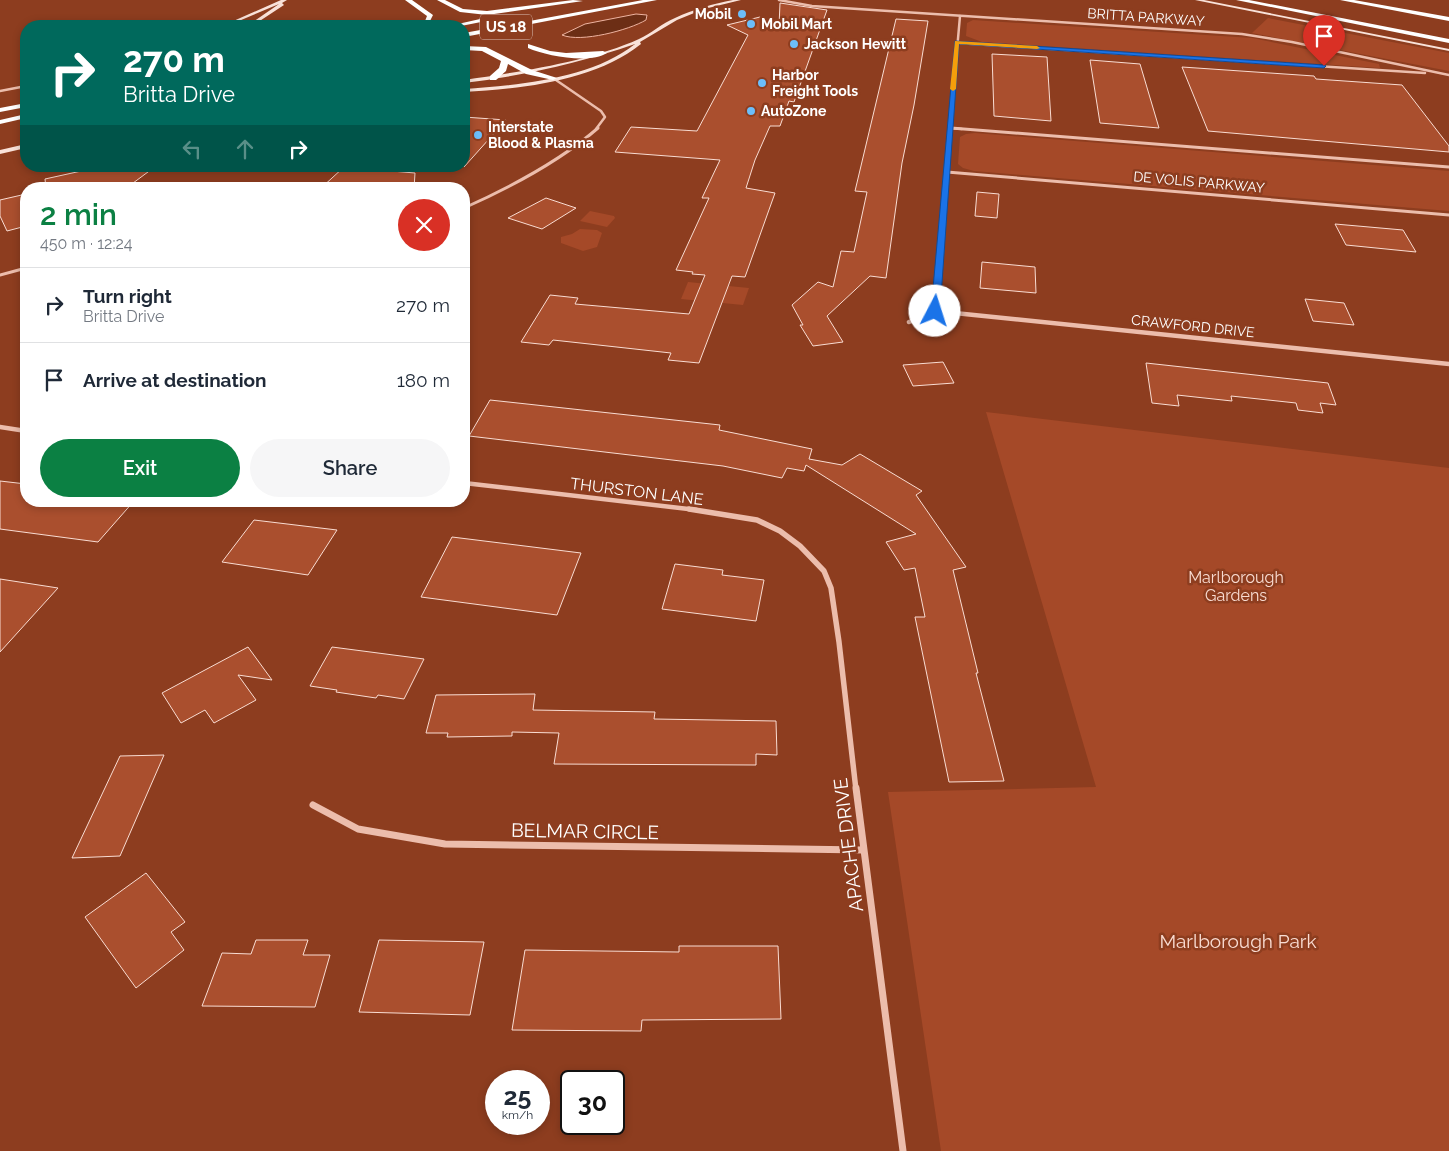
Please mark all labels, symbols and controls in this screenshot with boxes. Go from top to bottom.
street label: BRITTA PARKWAY [1087,5,1205,29]
place label: Mobil [695,6,733,22]
marker: Mobil [736,8,748,20]
road number: US 18 [480,15,532,40]
pin [1303,15,1345,66]
place label: Mobil Mart [761,16,833,32]
marker: Mobil Mart [745,18,757,30]
icon: arrive [1310,22,1338,50]
place label: Jackson Hewitt [804,36,907,52]
marker: Jackson Hewitt [788,38,800,50]
text: 270 m [123,39,225,80]
icon: right [40,40,105,105]
place label: Harbor Freight Tools [772,67,858,99]
marker: Harbor Freight Tools [756,77,768,89]
text: Britta Drive [123,81,235,107]
place label: AutoZone [761,103,827,119]
marker: AutoZone [745,105,757,117]
place label: Interstate Blood & Plasma [488,119,594,151]
marker: Interstate Blood & Plasma [472,129,484,141]
icon: left [178,135,206,163]
icon: ahead [231,135,259,163]
icon: right [284,135,312,163]
street label: DE VOLIS PARKWAY [1133,168,1265,196]
text: 2 min [40,197,117,232]
button: close [398,199,450,251]
text: 450 m · 12:24 [40,234,132,253]
position arrow [908,284,960,336]
text: Turn right [83,285,172,307]
icon: right [40,291,68,319]
text: 270 m [396,294,450,316]
text: Britta Drive [83,307,164,326]
street label: CRAWFORD DRIVE [1131,312,1255,340]
icon: arrive [40,366,68,394]
text: Arrive at destination [83,369,267,391]
text: 180 m [397,369,450,391]
button: Exit [40,439,240,497]
button: Share [250,439,450,497]
street label: THURSTON LANE [569,474,705,509]
park label: Marlborough Gardens [1188,568,1284,605]
street label: APACHE DRIVE [829,777,867,913]
street label: BELMAR CIRCLE [511,819,659,843]
park label: Marlborough Park [1159,930,1317,952]
speed limit sign: 30 [560,1070,625,1135]
text: 25 [504,1081,531,1111]
text: km/h [502,1108,533,1122]

